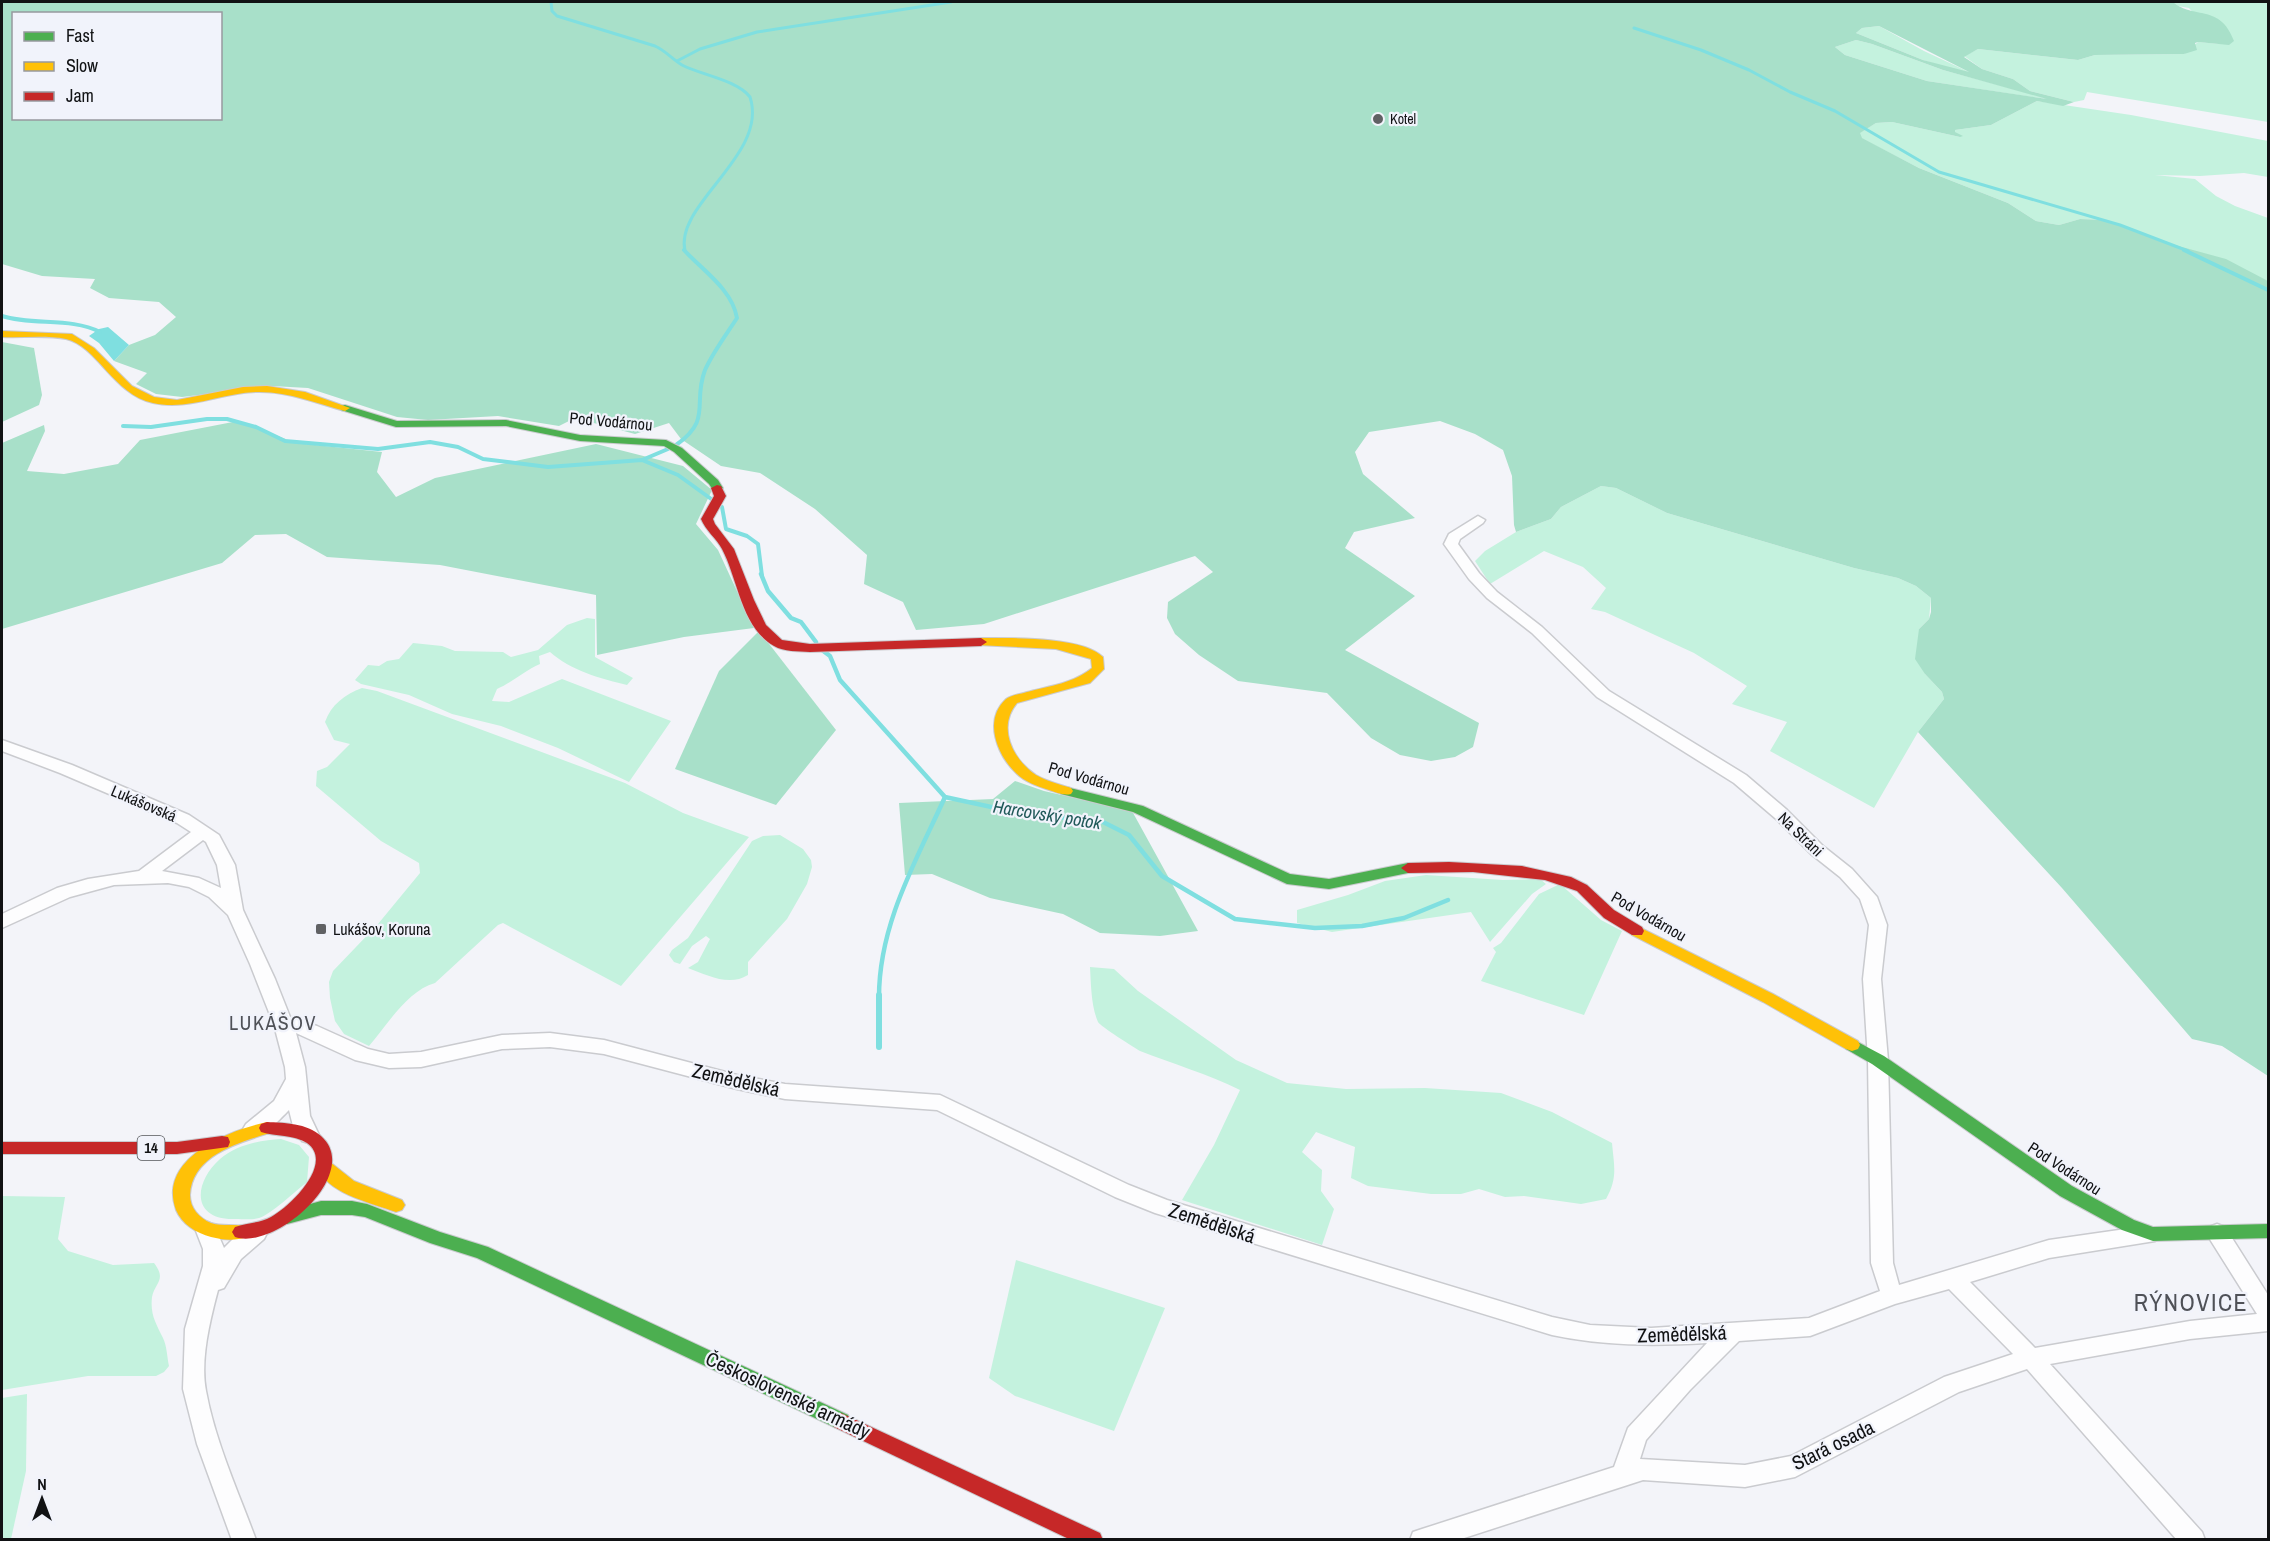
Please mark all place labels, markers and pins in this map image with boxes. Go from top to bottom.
place label: Kotel [1390,110,1416,128]
marker: Kotel [1371,112,1385,126]
place label: Lukášov, Koruna [333,918,431,940]
marker: Lukášov, Koruna [314,922,328,936]

